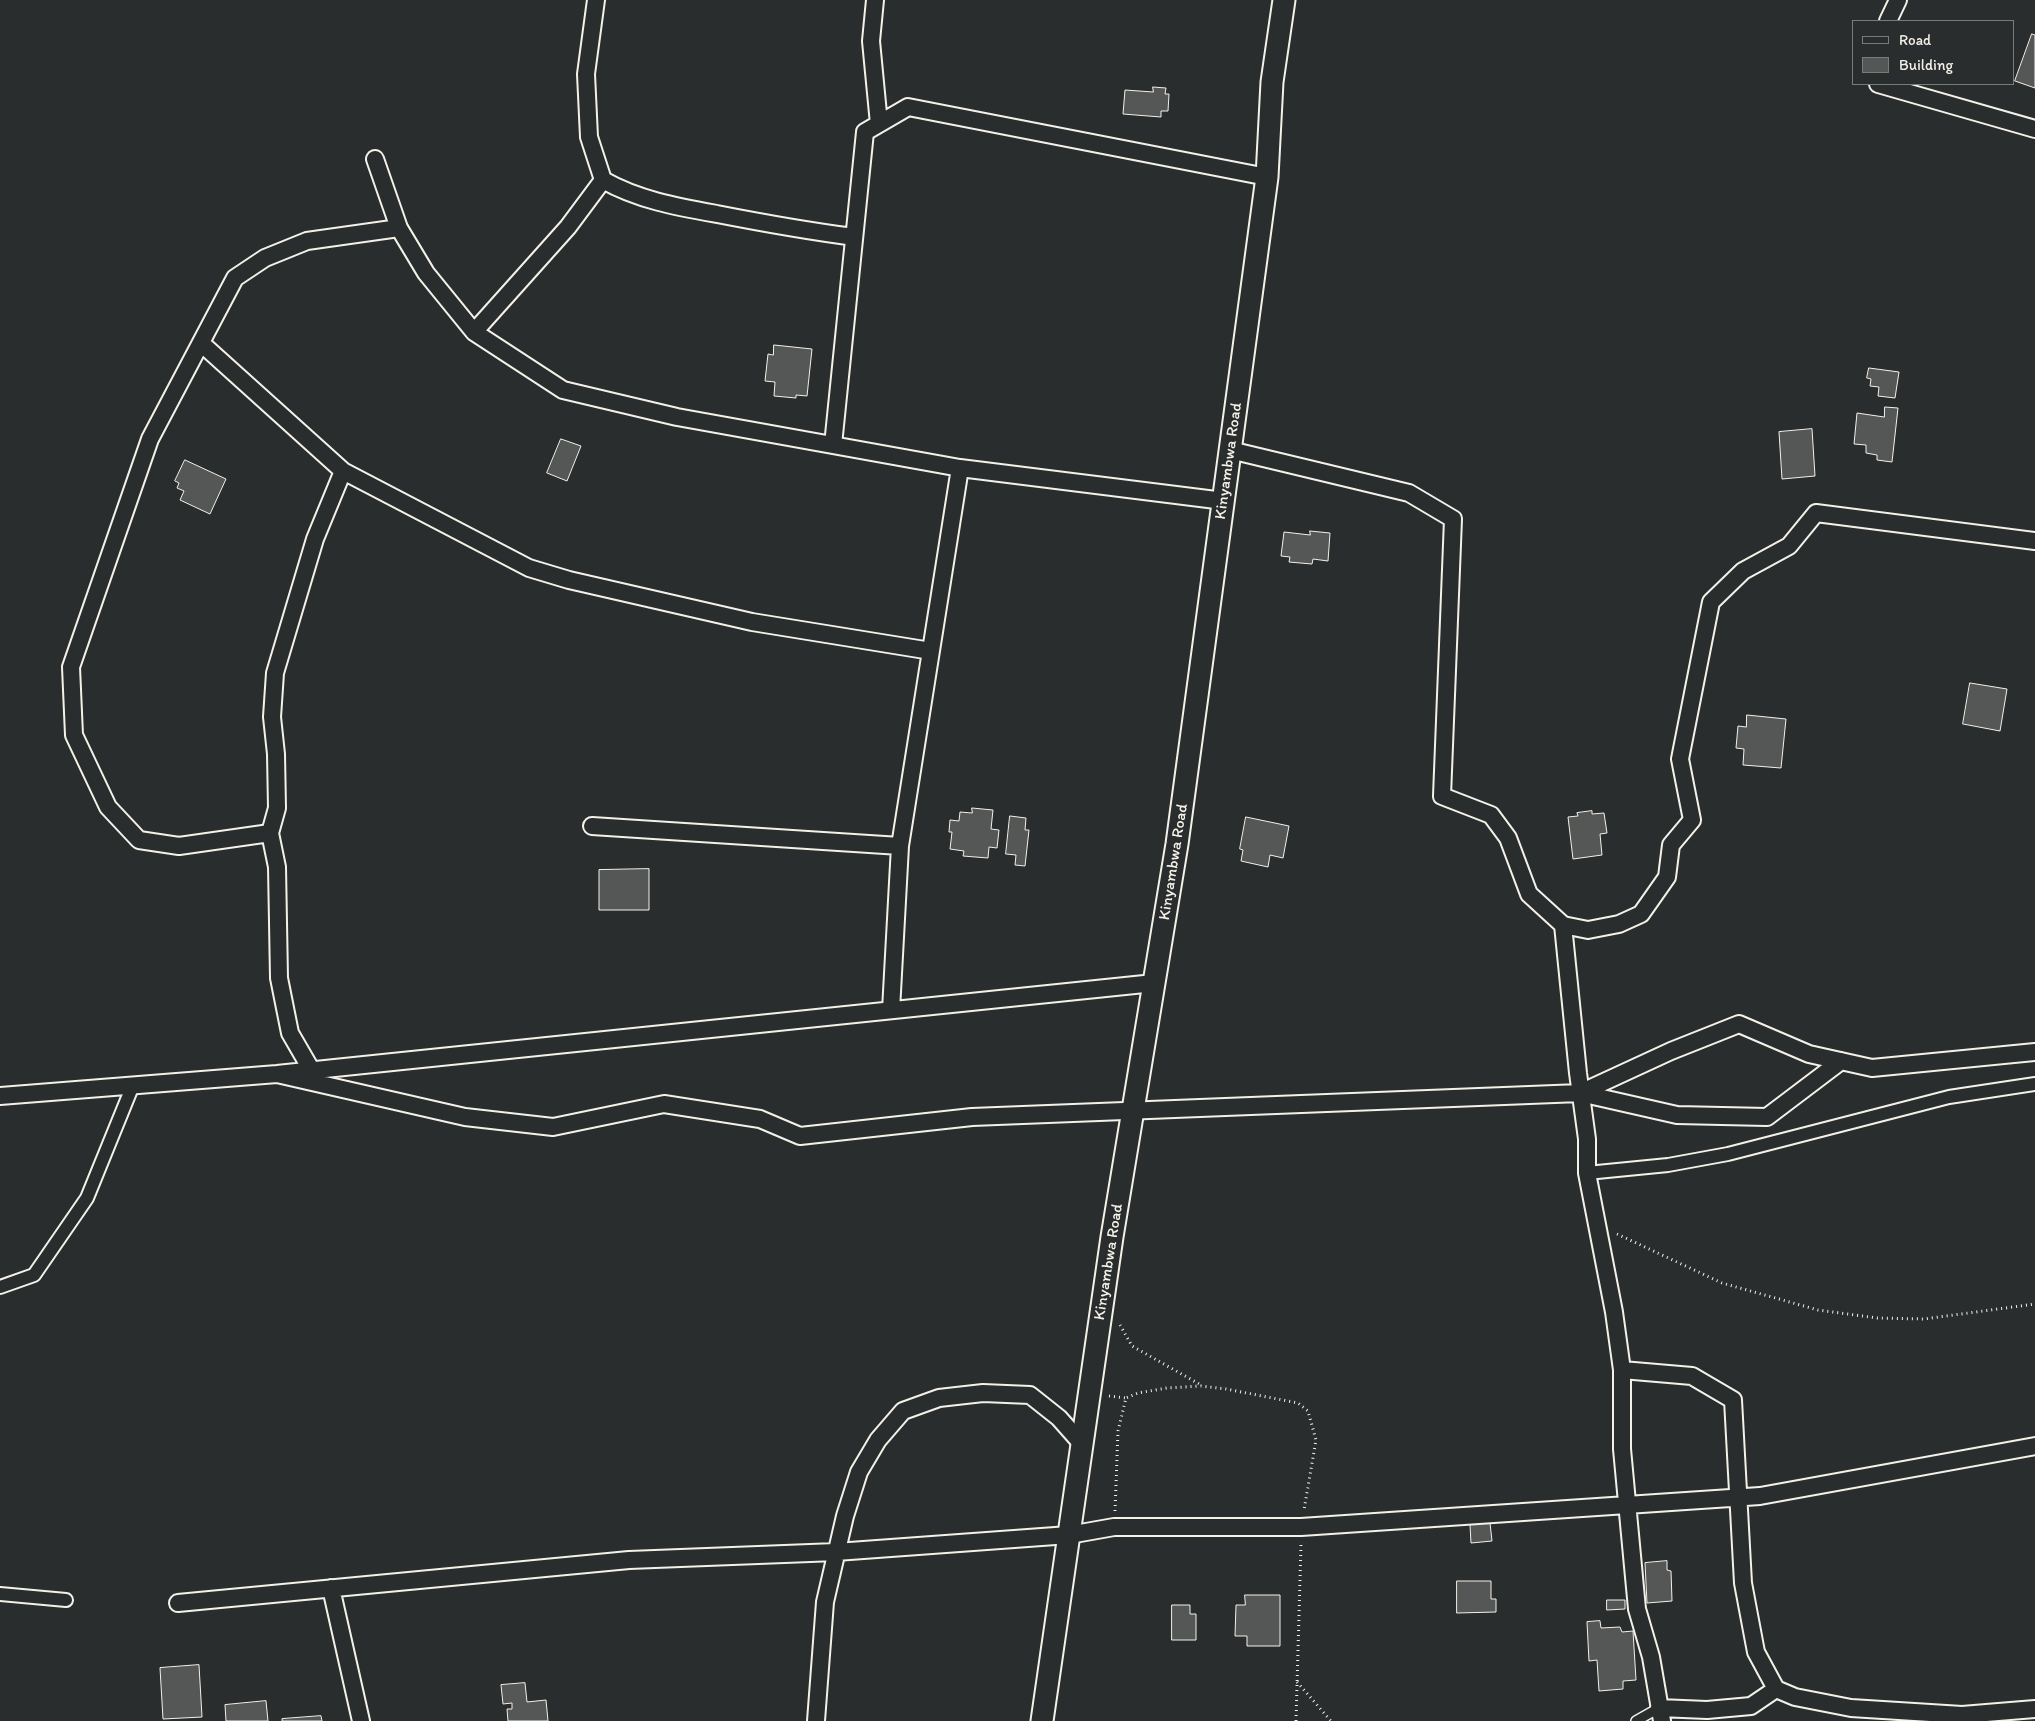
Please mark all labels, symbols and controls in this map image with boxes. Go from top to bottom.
legend [1852,20,2015,85]
text: Road [1899,31,1931,49]
text: Building [1899,56,1953,74]
street label: Kinyambwa Road [1211,401,1247,521]
street label: Kinyambwa Road [1155,802,1193,922]
street label: Kinyambwa Road [1090,1202,1128,1322]

